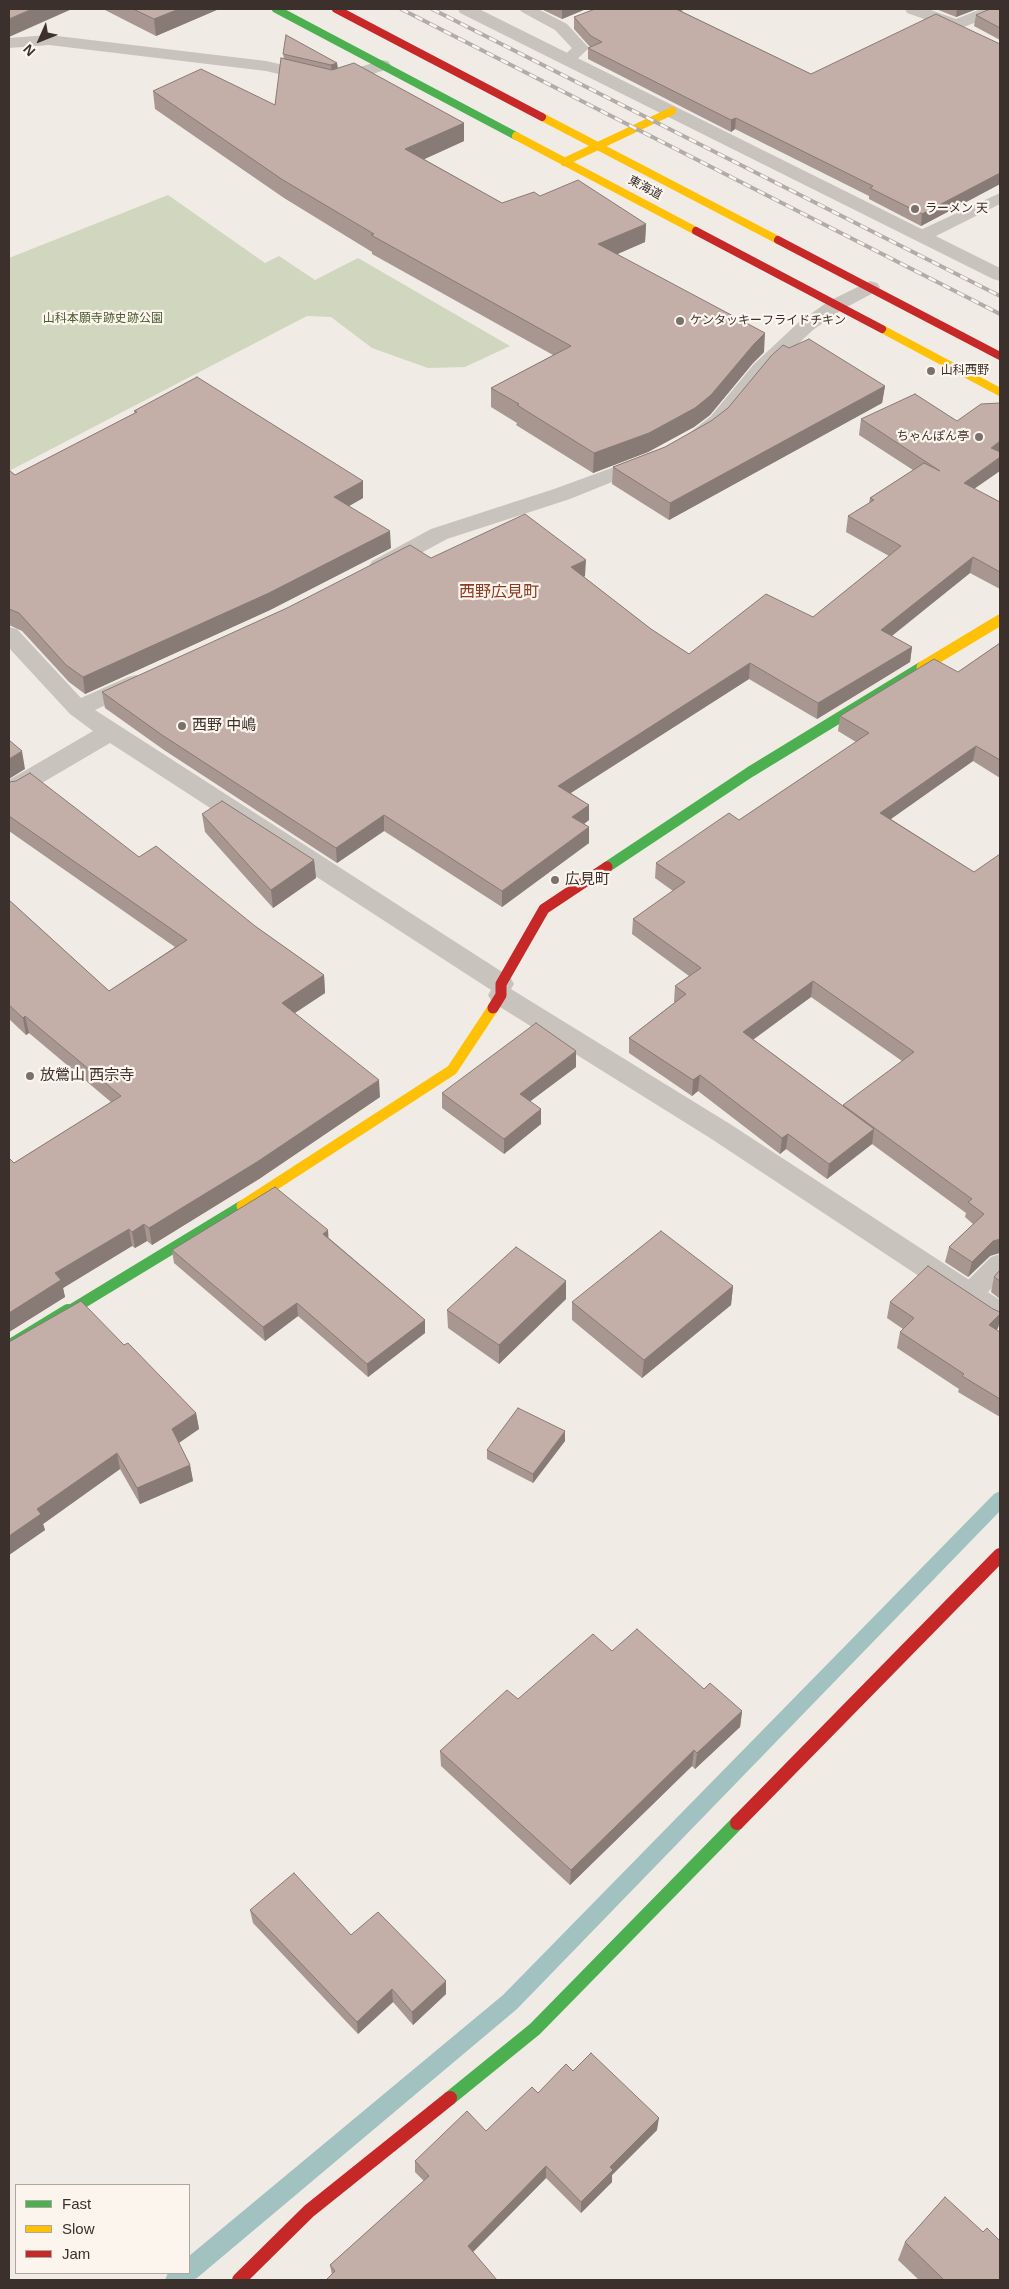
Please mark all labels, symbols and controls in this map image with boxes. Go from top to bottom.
north arrow [15,15,65,65]
text: N [20,41,38,60]
street label: 東海道 [626,173,664,203]
place label: ラーメン 天 [925,202,988,216]
marker: ラーメン 天 [909,203,921,215]
park label: 山科本願寺跡史跡公園 [43,312,163,326]
place label: ケンタッキーフライドチキン [690,314,846,328]
marker: ケンタッキーフライドチキン [674,315,686,327]
place label: 山科西野 [941,364,989,378]
marker: 山科西野 [925,365,937,377]
place label: ちゃんぽん亭 [897,430,969,444]
marker: ちゃんぽん亭 [973,431,985,443]
district label: 西野広見町 [459,583,539,603]
place label: 西野 中嶋 [192,717,256,735]
marker: 西野 中嶋 [176,720,188,732]
place label: 広見町 [565,871,610,889]
marker: 広見町 [549,874,561,886]
place label: 放鶯山 西宗寺 [40,1067,134,1085]
marker: 放鶯山 西宗寺 [24,1070,36,1082]
legend [15,2184,190,2274]
text: Fast [62,2195,91,2212]
text: Slow [62,2220,95,2237]
text: Jam [62,2245,90,2262]

